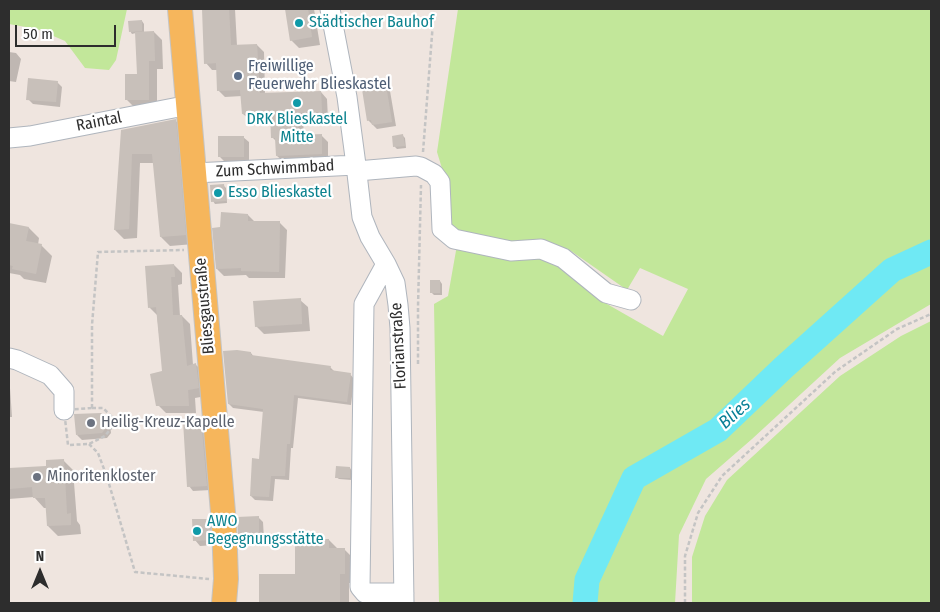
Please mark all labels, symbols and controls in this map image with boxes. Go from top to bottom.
place label: Städtischer Bauhof [309,13,434,33]
scale bar [18,15,119,47]
marker: Städtischer Bauhof [293,17,305,29]
text: 50 m [23,25,53,43]
place label: Freiwillige Feuerwehr Blieskastel [248,57,391,95]
marker: Freiwillige Feuerwehr Blieskastel [232,70,244,82]
marker: DRK Blieskastel Mitte [291,97,303,109]
street label: Raintal [75,108,123,136]
place label: DRK Blieskastel Mitte [247,110,347,148]
street label: Zum Schwimmbad [215,156,335,182]
place label: Esso Blieskastel [228,183,332,203]
marker: Esso Blieskastel [212,187,224,199]
street label: Bliesgaustraße [191,257,219,355]
street label: Florianstraße [387,302,411,390]
water label: Blies [715,394,755,434]
place label: Heilig-Kreuz-Kapelle [101,413,235,433]
marker: Heilig-Kreuz-Kapelle [85,417,97,429]
place label: Minoritenkloster [47,467,156,487]
marker: Minoritenkloster [31,471,43,483]
place label: AWO Begegnungsstätte [207,512,324,550]
marker: AWO Begegnungsstätte [191,525,203,537]
north arrow [15,547,65,597]
text: N [36,548,44,565]

